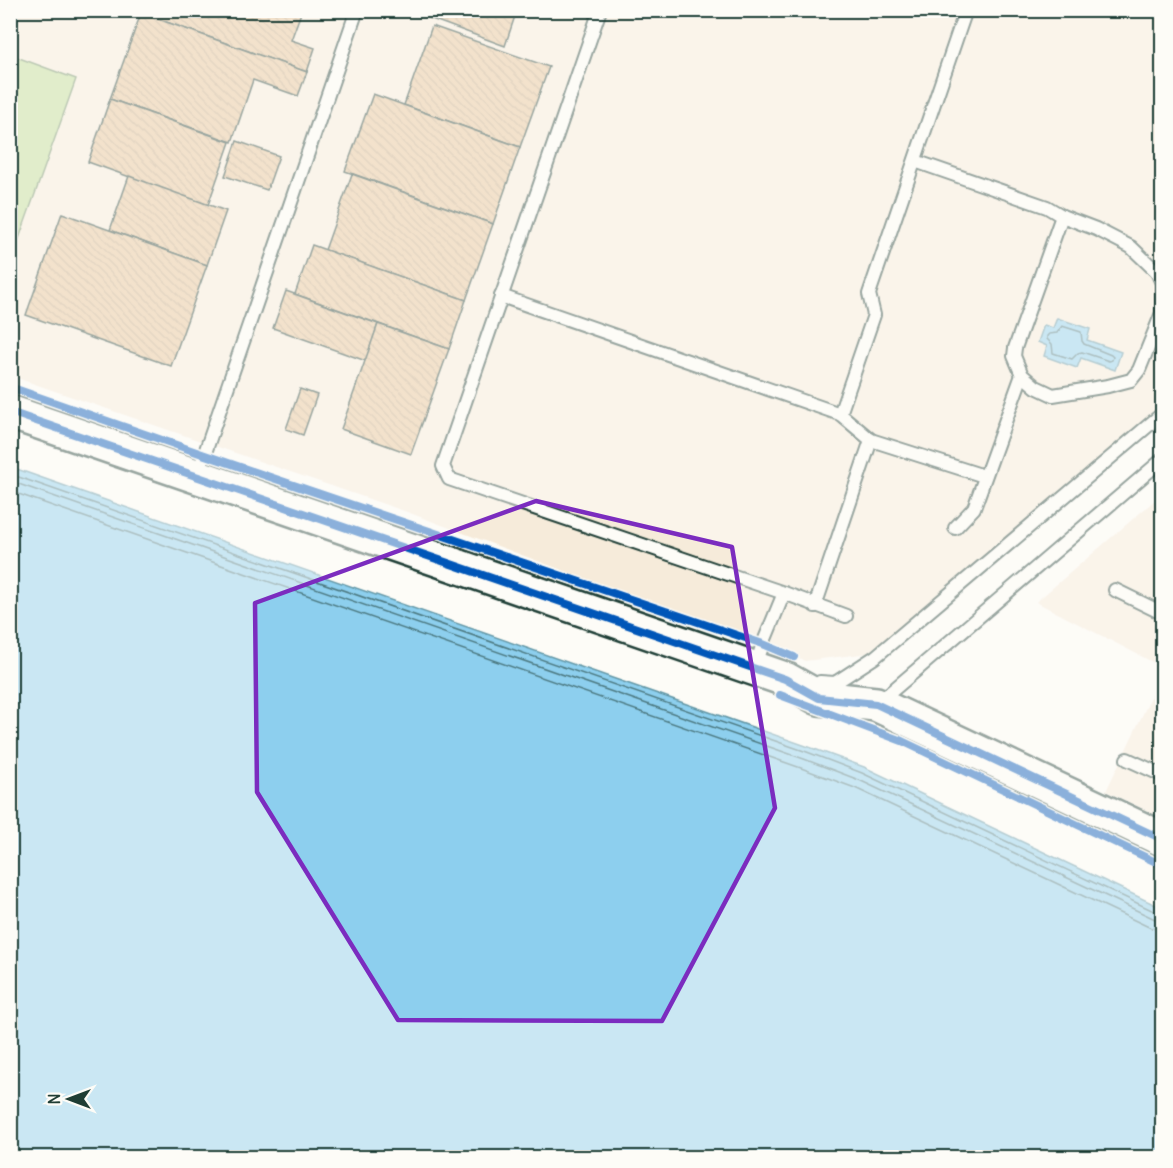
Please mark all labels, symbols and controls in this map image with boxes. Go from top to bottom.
north arrow [39,1069,99,1129]
text: N [44,1093,64,1105]

